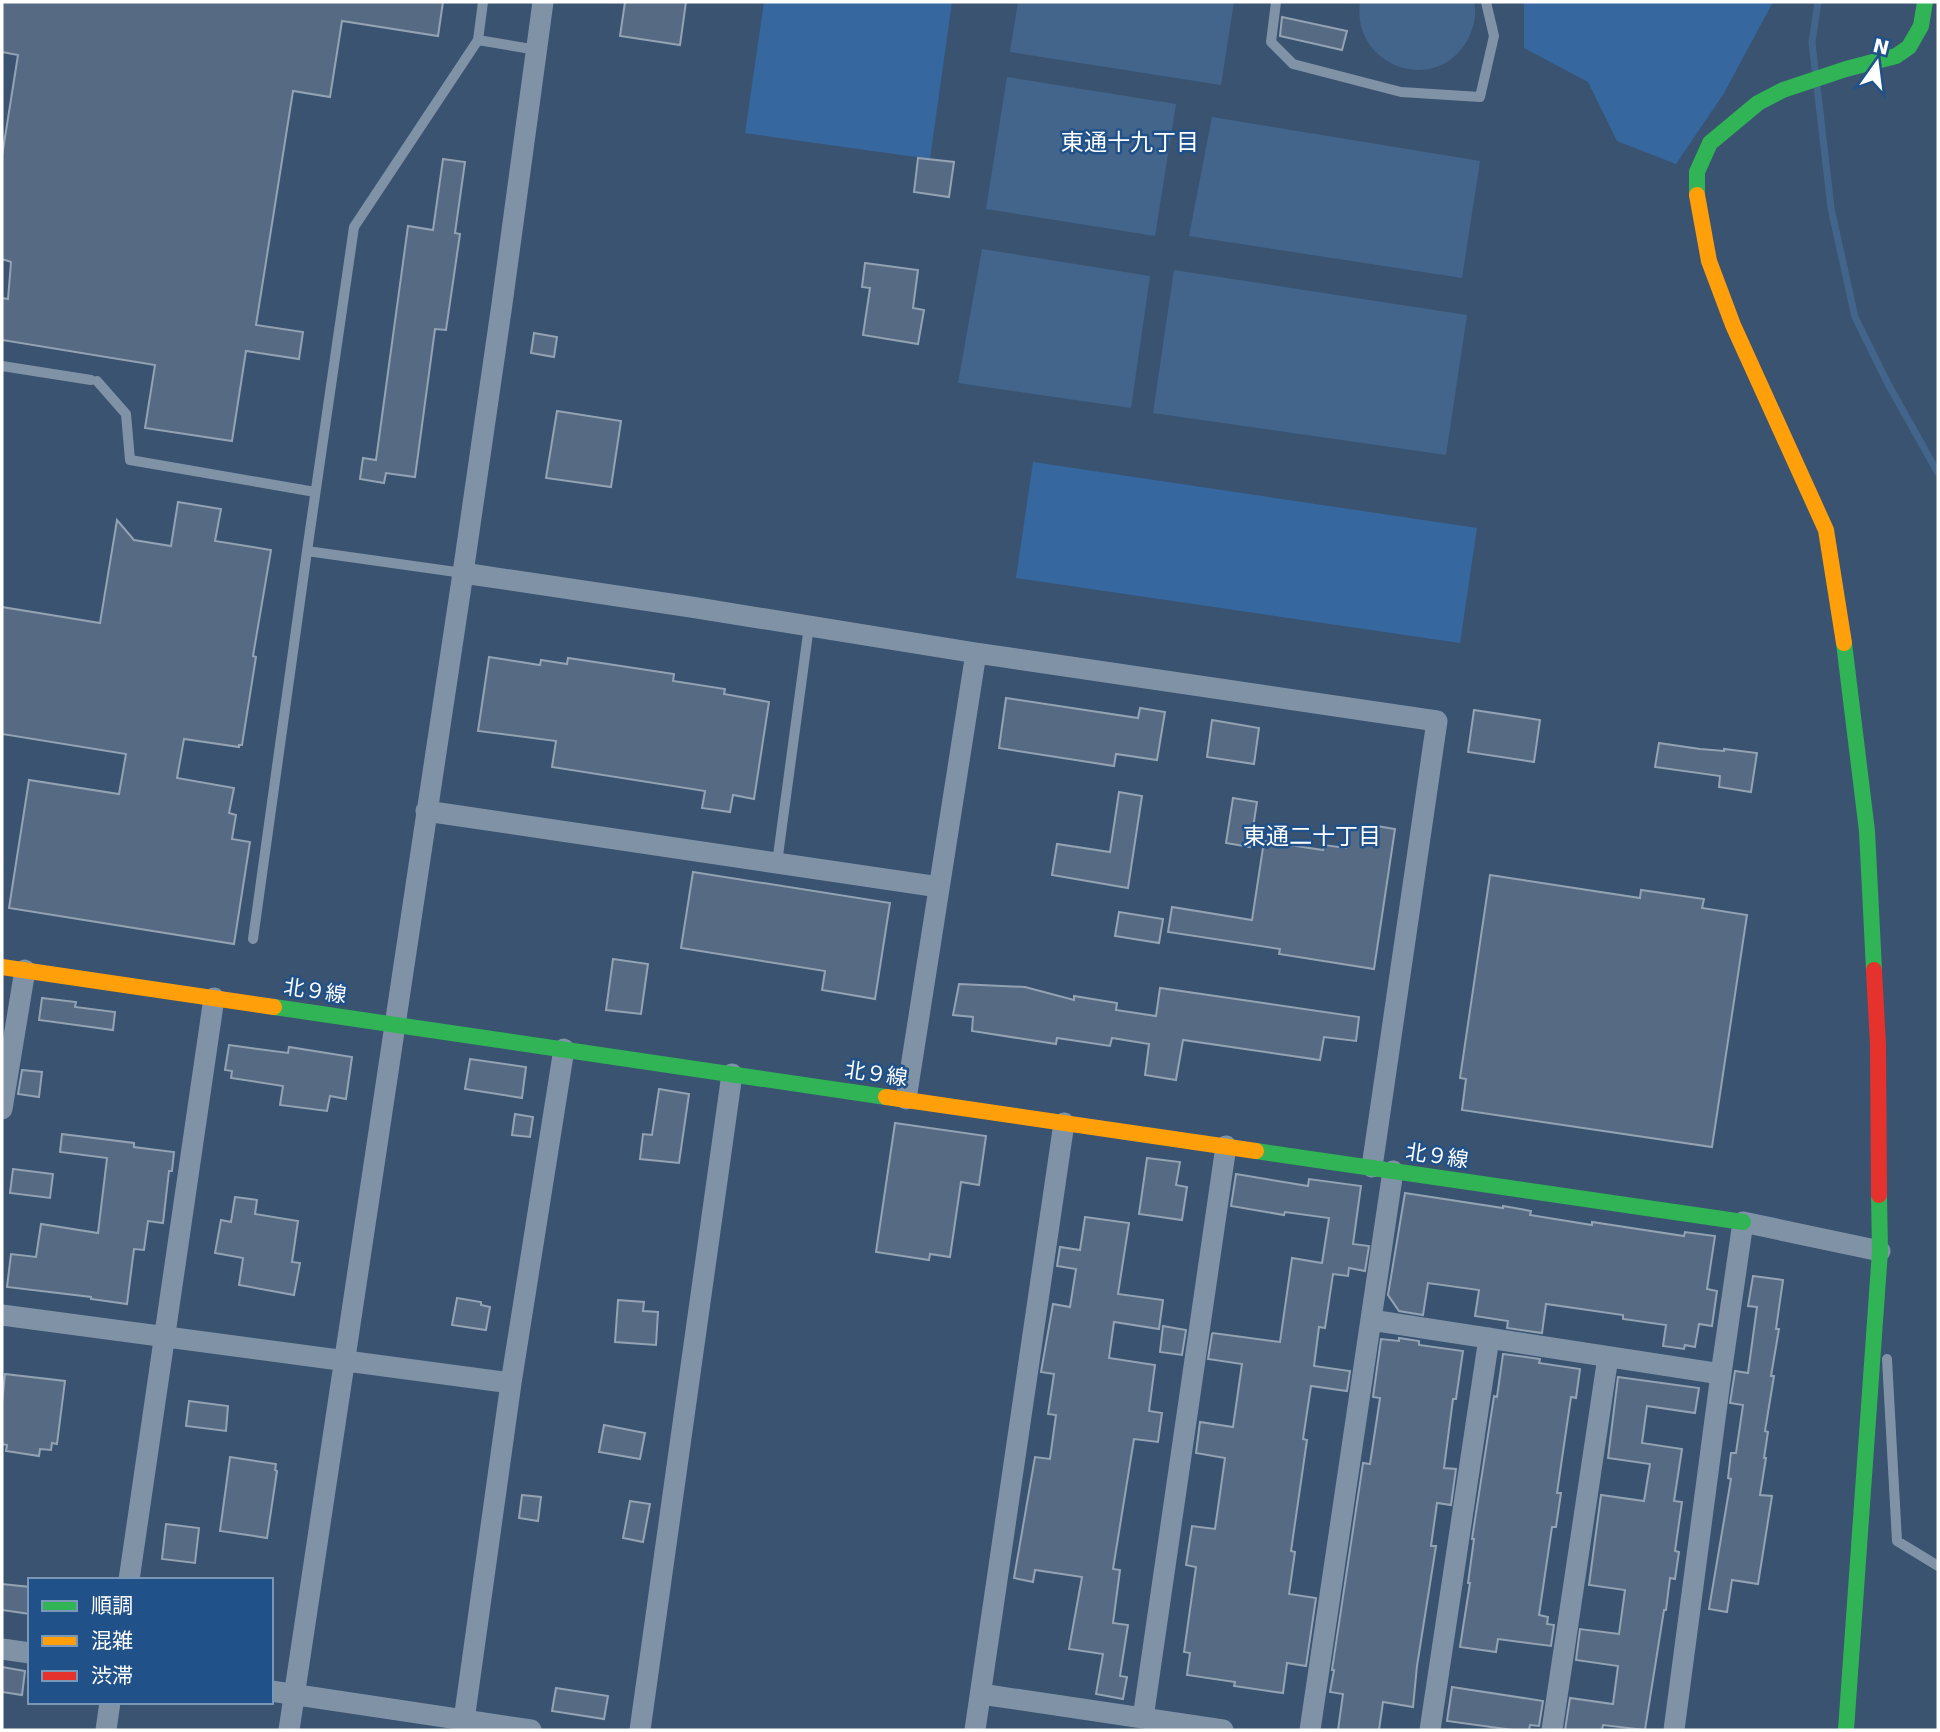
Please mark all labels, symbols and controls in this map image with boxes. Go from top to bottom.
north arrow [1842,28,1912,98]
text: N [1871,34,1891,59]
district label: 東通十九丁目 [1061,129,1199,155]
district label: 東通二十丁目 [1243,823,1381,849]
street label: 北９線 [282,975,348,1007]
street label: 北９線 [843,1058,909,1090]
street label: 北９線 [1404,1140,1470,1172]
legend [28,1578,273,1704]
text: 順調 [91,1594,133,1618]
text: 混雑 [91,1629,133,1653]
text: 渋滞 [91,1664,133,1688]

